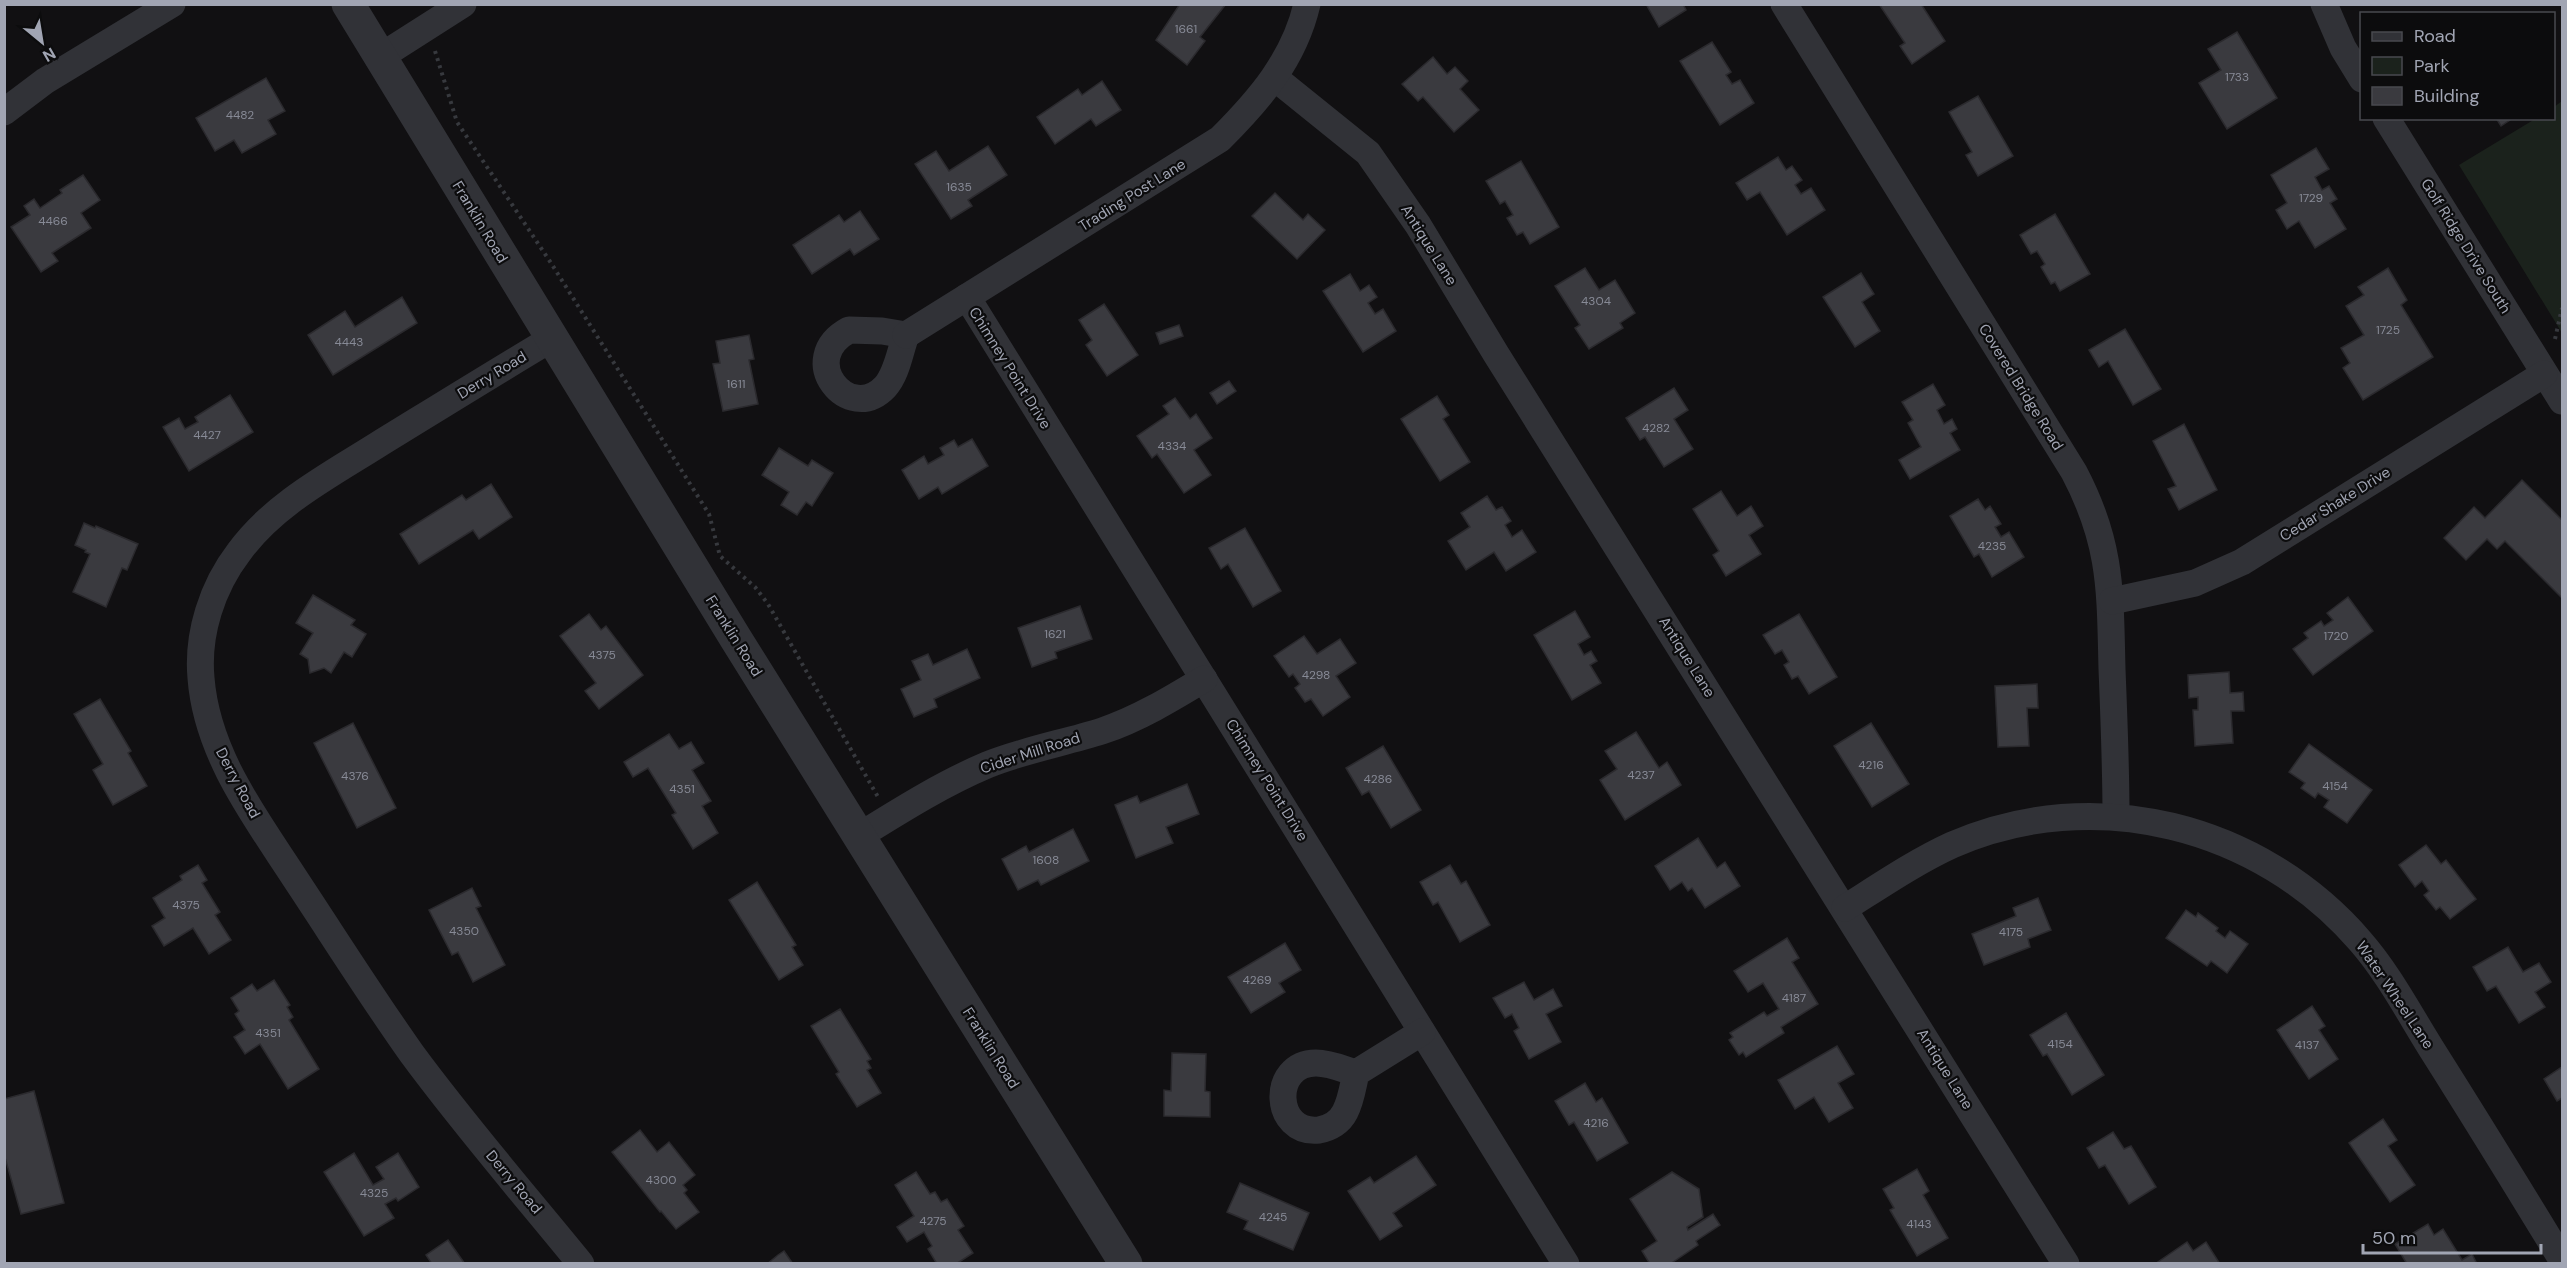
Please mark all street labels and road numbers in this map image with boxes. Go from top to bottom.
street label: Trading Post Lane [1075,154,1189,236]
street label: Golf Ridge Drive South [2416,175,2516,317]
street label: Franklin Road [448,177,512,267]
street label: Antique Lane [1396,201,1462,289]
street label: Chimney Point Drive [964,303,1056,433]
street label: Covered Bridge Road [1974,320,2068,454]
street label: Derry Road [454,347,530,403]
street label: Cedar Shake Drive [2276,462,2394,546]
street label: Franklin Road [701,592,767,680]
street label: Antique Lane [1654,613,1720,701]
street label: Chimney Point Drive [1221,715,1313,845]
street label: Cider Mill Road [978,727,1082,779]
street label: Derry Road [211,744,265,822]
street label: Water Wheel Lane [2351,937,2439,1053]
street label: Franklin Road [958,1004,1024,1092]
street label: Antique Lane [1912,1025,1978,1113]
street label: Derry Road [482,1146,546,1218]

